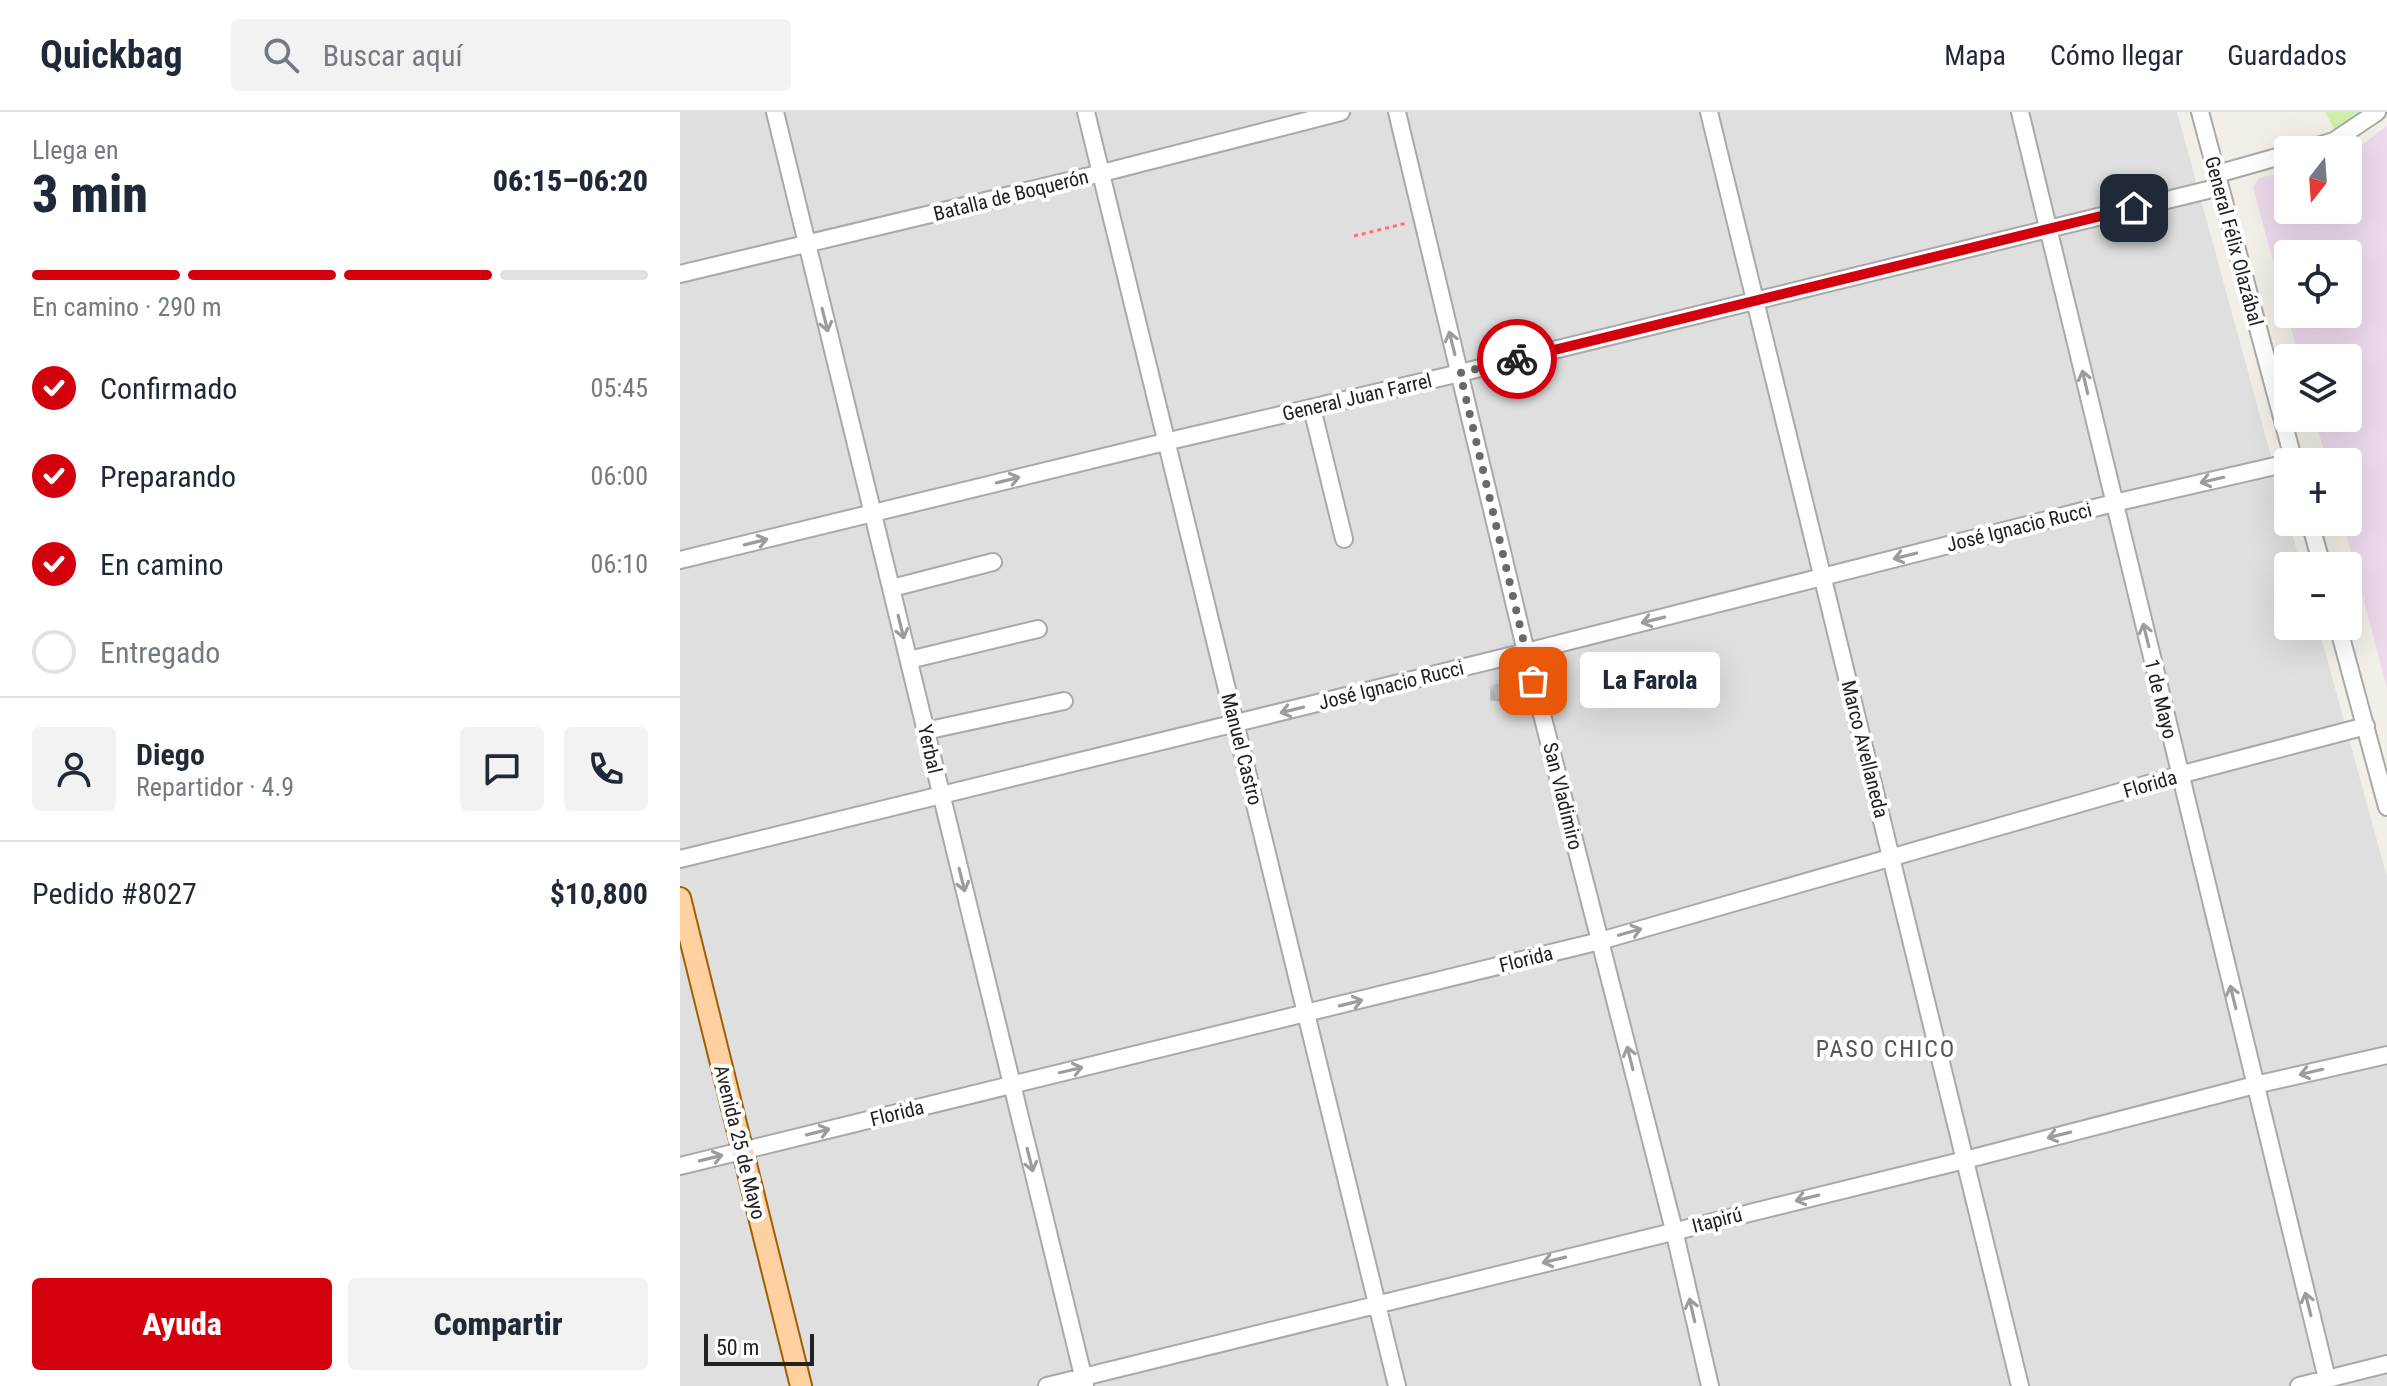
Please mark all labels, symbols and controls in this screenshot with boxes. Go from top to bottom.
search box [231,19,791,91]
text: Quickbag [40,33,183,77]
icon: search [259,33,303,77]
text: Buscar aquí [323,38,462,73]
text: Mapa [1944,39,2006,72]
text: Cómo llegar [2050,39,2183,72]
text: Guardados [2227,39,2347,72]
text: Llega en [32,135,119,165]
north arrow [2274,136,2362,224]
map controls [2274,136,2362,640]
street label: General Félix Olazábal [2200,154,2268,328]
text: 06:15–06:20 [493,163,648,198]
text: 3 min [32,164,148,225]
street label: Batalla de Boquerón [931,164,1091,226]
pin [2100,174,2168,242]
icon: home [2112,186,2156,230]
button: locate [2274,240,2362,328]
text: En camino · 290 m [32,292,221,322]
one-way arrow [819,307,834,333]
courier [1477,319,1557,399]
one-way arrow [1444,331,1459,357]
icon: bike [1495,337,1539,381]
button: layers [2274,344,2362,432]
icon: check [32,366,76,410]
street label: General Juan Farrel [1280,368,1434,426]
one-way arrow [2077,370,2092,396]
text: Confirmado [100,371,237,406]
text: 05:45 [591,373,648,403]
button: + [2274,448,2362,536]
icon: check [32,454,76,498]
text: Preparando [100,459,236,494]
text: 06:00 [591,461,648,491]
one-way arrow [995,472,1021,487]
one-way arrow [2200,473,2225,488]
street label: José Ignacio Rucci [1944,497,2094,557]
one-way arrow [742,534,768,549]
icon: check [32,542,76,586]
text: En camino [100,547,224,582]
text: 06:10 [591,549,648,579]
one-way arrow [1893,549,1918,564]
button: − [2274,552,2362,640]
one-way arrow [1641,613,1666,628]
one-way arrow [895,614,910,639]
one-way arrow [2137,623,2152,648]
text: Entregado [100,635,220,670]
pin [1499,647,1567,715]
callout: La Farola [1581,653,1721,709]
street label: José Ignacio Rucci [1316,655,1466,715]
street label: 1 de Mayo [2140,657,2182,741]
icon: bag [1511,659,1555,703]
text: La Farola [1603,665,1697,695]
street label: Marco Avellaneda [1836,678,1894,820]
street label: Manuel Castro [1217,691,1267,807]
one-way arrow [1280,703,1306,718]
street label: Yerbal [913,722,947,776]
button: person [32,727,116,811]
button: chat [460,727,544,811]
button: phone [564,727,648,811]
text: Diego [136,737,205,772]
street label: San Vladimiro [1538,740,1588,852]
street label: Florida [2121,765,2179,803]
text: Repartidor · 4.9 [136,772,294,802]
one-way arrow [955,867,970,892]
text: Pedido #8027 [32,876,197,911]
text: $10,800 [550,876,648,911]
one-way arrow [1617,924,1642,938]
street label: Florida [1497,941,1555,977]
one-way arrow [2225,984,2240,1010]
one-way arrow [1337,994,1363,1009]
district label: PASO CHICO [1816,1035,1956,1063]
one-way arrow [1621,1045,1636,1071]
street label: Avenida 25 de Mayo [709,1062,771,1222]
one-way arrow [1057,1062,1083,1077]
one-way arrow [2299,1065,2324,1080]
street label: Florida [868,1095,926,1131]
one-way arrow [805,1124,831,1139]
one-way arrow [2046,1129,2072,1144]
one-way arrow [1024,1146,1039,1172]
one-way arrow [698,1150,724,1165]
one-way arrow [1794,1191,1820,1206]
street label: Itapirú [1689,1202,1745,1238]
one-way arrow [1542,1254,1567,1269]
button: Ayuda [32,1278,332,1370]
button: Compartir [348,1278,648,1370]
one-way arrow [2300,1291,2315,1317]
one-way arrow [1684,1298,1699,1323]
scale bar [704,1330,814,1366]
text: 50 m [716,1335,759,1360]

